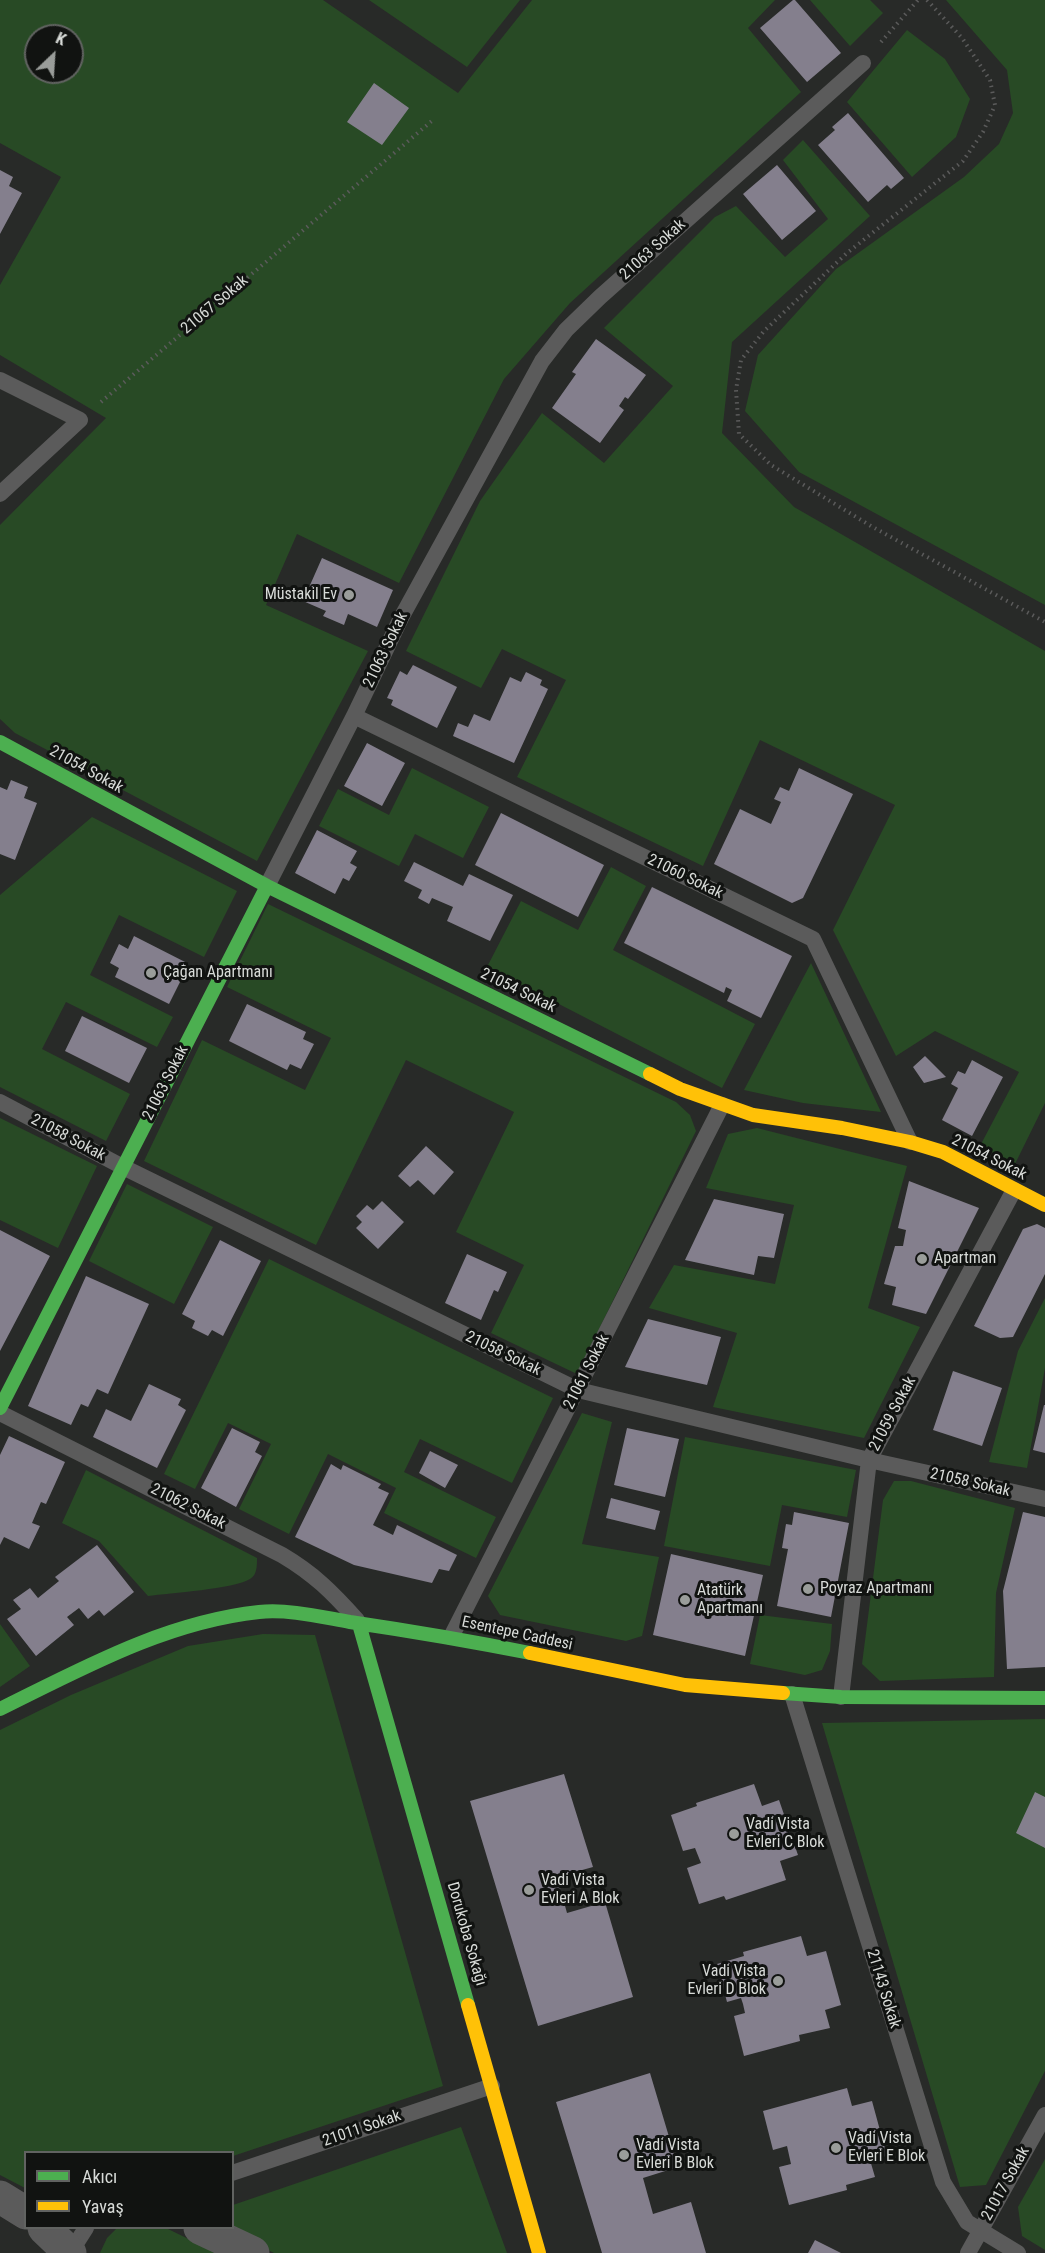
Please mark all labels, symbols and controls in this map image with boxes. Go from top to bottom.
north arrow [24,24,84,84]
text: K [53,29,69,50]
street label: 21063 Sokak [616,216,690,284]
street label: 21067 Sokak [178,271,252,339]
place label: Müstakil Ev [265,585,337,605]
marker: Müstakil Ev [342,588,356,602]
street label: 21063 Sokak [359,609,413,691]
street label: 21054 Sokak [46,742,126,798]
street label: 21060 Sokak [644,850,726,904]
place label: Çağan Apartmanı [163,963,273,983]
street label: 21054 Sokak [477,964,559,1018]
marker: Çağan Apartmanı [144,966,158,980]
street label: 21063 Sokak [139,1042,193,1124]
street label: 21058 Sokak [27,1110,109,1166]
street label: 21054 Sokak [948,1131,1030,1185]
place label: Apartman [934,1249,996,1269]
marker: Apartman [915,1252,929,1266]
street label: 21058 Sokak [462,1327,544,1381]
street label: 21061 Sokak [560,1331,614,1413]
street label: 21059 Sokak [865,1373,921,1455]
street label: 21058 Sokak [928,1464,1012,1502]
street label: 21062 Sokak [147,1480,229,1534]
place label: Poyraz Apartmanı [820,1579,932,1599]
place label: Atatürk Apartmanı [697,1581,763,1619]
marker: Poyraz Apartmanı [801,1582,815,1596]
marker: Atatürk Apartmanı [678,1593,692,1607]
street label: Esentepe Caddesi [460,1613,574,1655]
place label: Vadi Vista Evleri C Blok [746,1815,824,1853]
marker: Vadi Vista Evleri C Blok [727,1827,741,1841]
place label: Vadi Vista Evleri A Blok [541,1871,620,1909]
street label: Dorukoba Sokağı [442,1880,490,1988]
marker: Vadi Vista Evleri A Blok [522,1883,536,1897]
street label: 21143 Sokak [862,1947,904,2031]
place label: Vadi Vista Evleri D Blok [688,1962,766,2000]
marker: Vadi Vista Evleri D Blok [771,1974,785,1988]
street label: 21011 Sokak [320,2107,404,2151]
place label: Vadi Vista Evleri E Blok [848,2129,925,2167]
place label: Vadi Vista Evleri B Blok [636,2136,714,2174]
marker: Vadi Vista Evleri E Blok [829,2141,843,2155]
street label: 21017 Sokak [978,2144,1034,2224]
marker: Vadi Vista Evleri B Blok [617,2148,631,2162]
legend [24,2151,234,2229]
text: Akıcı [82,2166,117,2187]
text: Yavaş [82,2196,124,2217]

